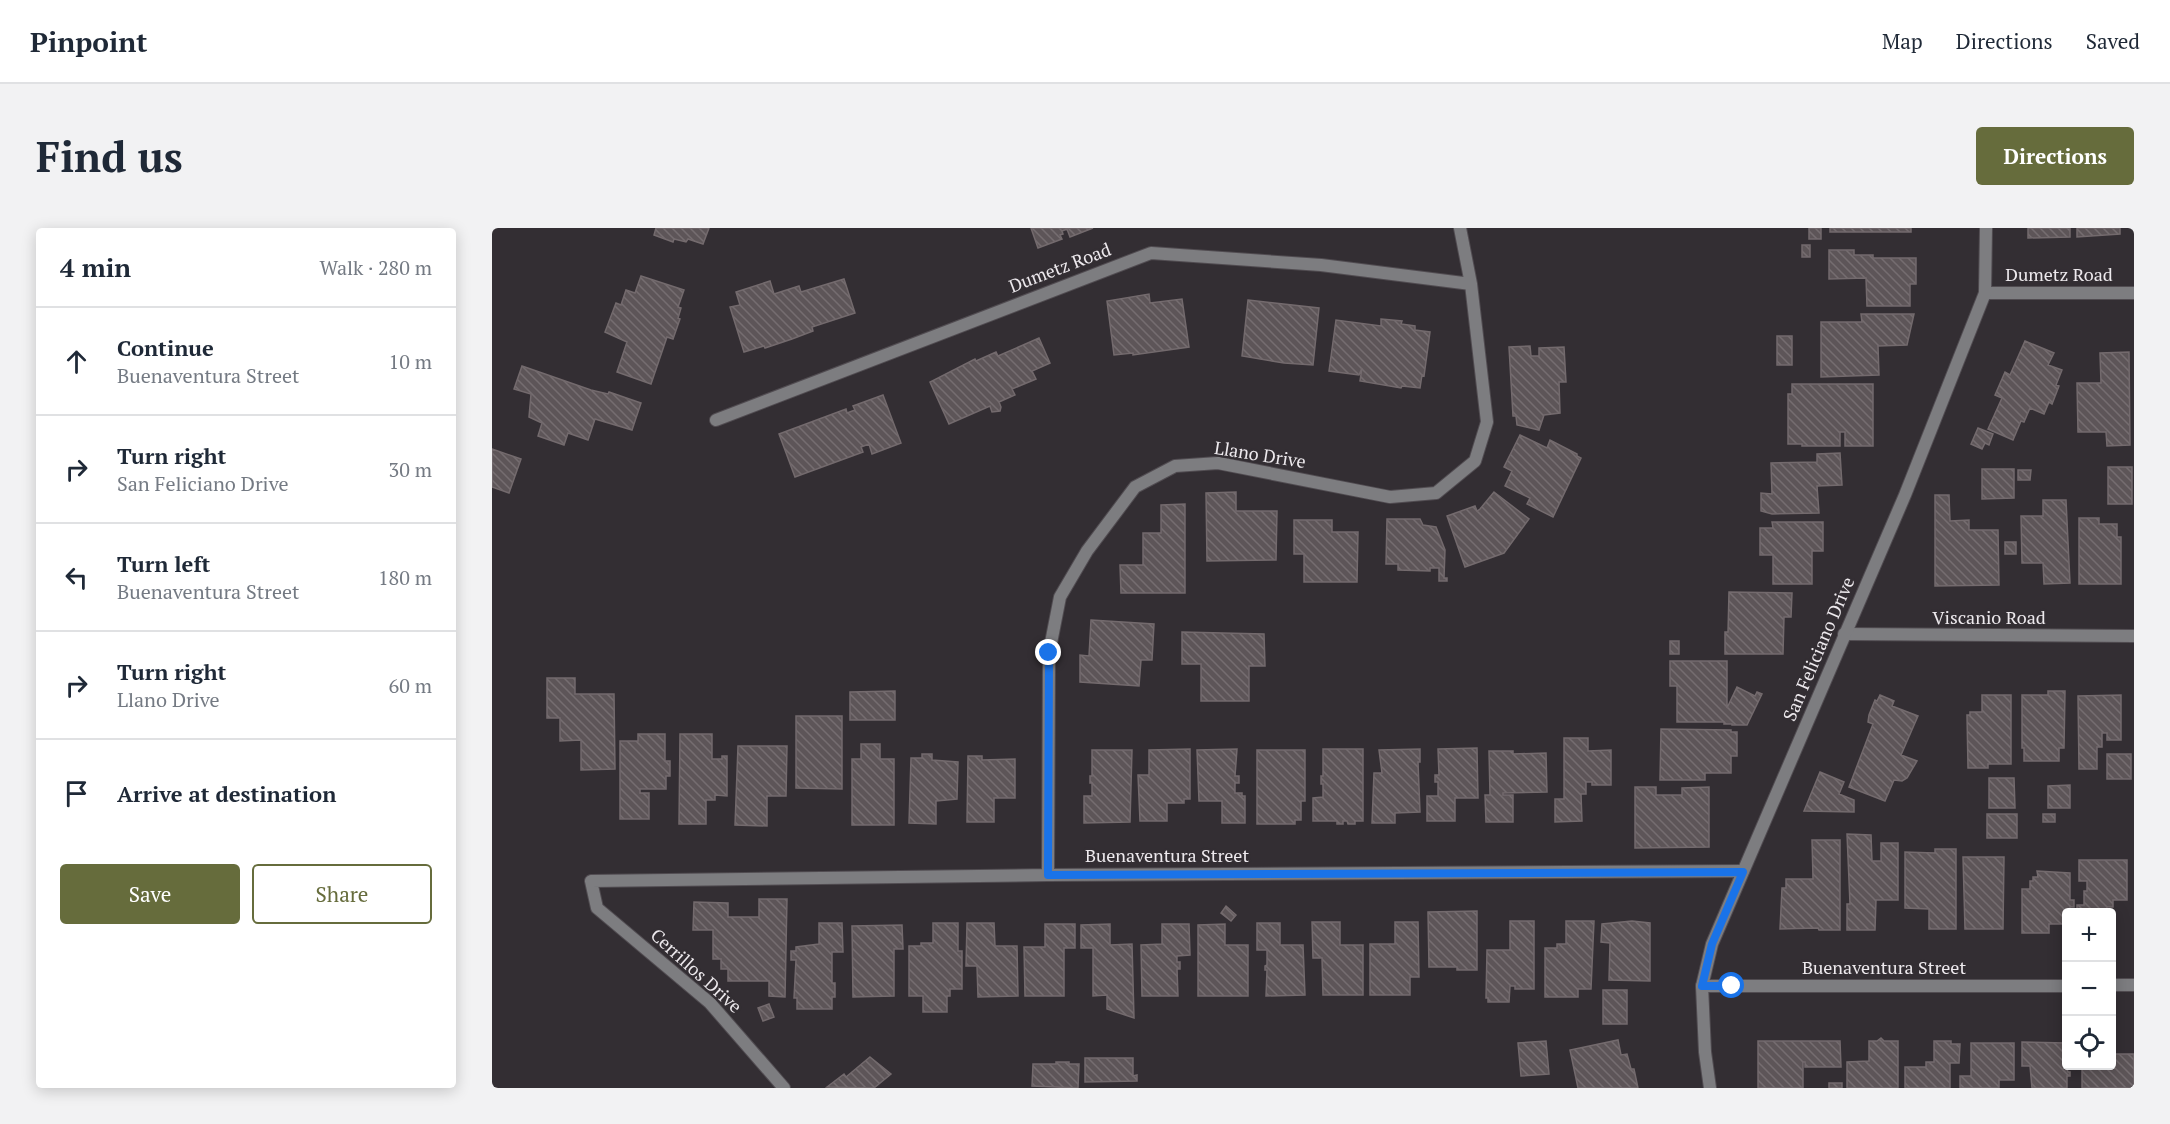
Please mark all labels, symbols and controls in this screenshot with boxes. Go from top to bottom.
text: Pinpoint [30,23,147,60]
text: Map [1882,27,1923,55]
text: Directions [1956,27,2053,55]
text: Saved [2086,27,2140,55]
button: Directions [1976,127,2134,185]
text: Find us [36,128,183,184]
street label: Dumetz Road [1005,237,1114,298]
text: 4 min [60,250,131,284]
text: Walk · 280 m [320,254,432,281]
street label: Dumetz Road [2005,262,2113,286]
text: Continue [117,333,214,362]
icon: ahead [60,345,93,378]
text: 10 m [389,348,432,375]
text: Buenaventura Street [117,362,299,389]
street label: Llano Drive [1213,435,1308,473]
text: Turn right [117,441,226,470]
icon: right [60,453,93,486]
text: 30 m [389,456,432,483]
text: San Feliciano Drive [117,470,288,497]
text: Turn left [117,549,210,578]
icon: left [60,561,93,594]
text: 180 m [378,564,432,591]
street label: San Feliciano Drive [1777,573,1859,724]
text: Buenaventura Street [117,578,299,605]
street label: Viscanio Road [1932,605,2046,629]
route end [1035,639,1061,665]
text: Turn right [117,657,226,686]
icon: right [60,669,93,702]
text: 60 m [389,672,432,699]
text: Llano Drive [117,686,220,713]
icon: arrive [60,777,93,810]
text: Arrive at destination [117,779,336,808]
street label: Buenaventura Street [1085,843,1249,867]
button: Save [60,864,240,924]
button: Share [252,864,432,924]
map controls [2062,908,2116,1070]
button: + [2062,908,2116,962]
street label: Cerrillos Drive [646,923,748,1018]
street label: Buenaventura Street [1802,955,1966,979]
button: − [2062,962,2116,1016]
route start [1718,972,1744,998]
button: locate [2062,1016,2116,1070]

